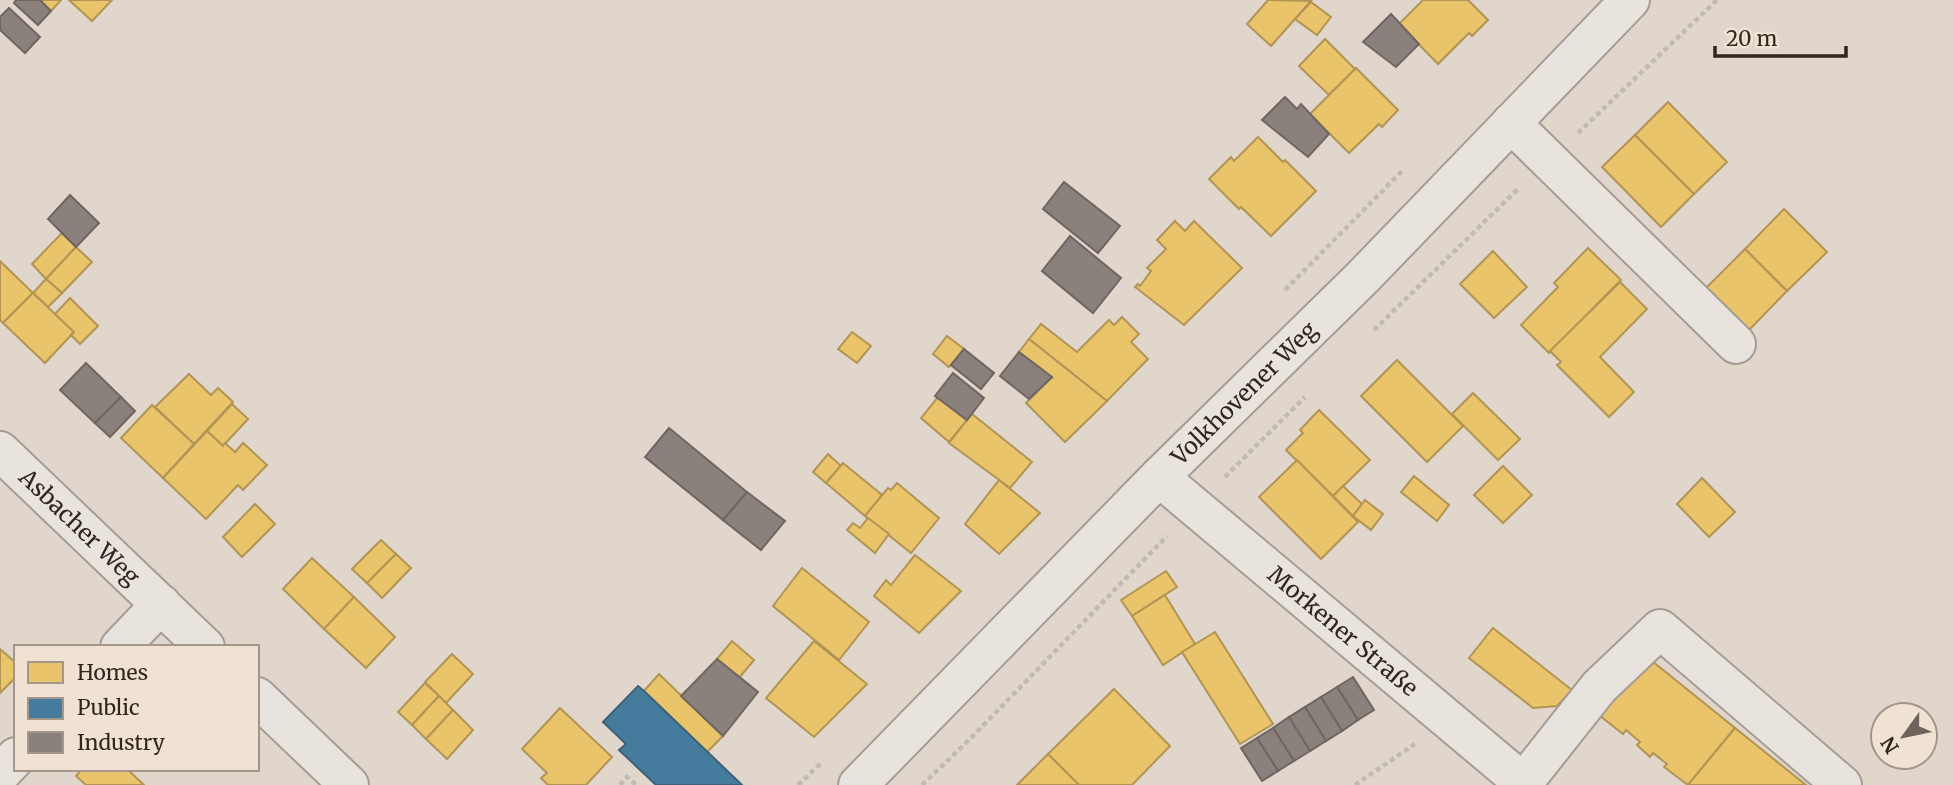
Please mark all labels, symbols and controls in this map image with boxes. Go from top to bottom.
scale bar [1715,14,1846,58]
text: 20 m [1726,25,1778,52]
street label: Volkhovener Weg [1164,315,1323,472]
street label: Asbacher Weg [13,462,146,591]
street label: Morkener Straße [1262,560,1424,702]
legend [14,645,259,771]
text: Homes [77,659,148,686]
text: Public [77,694,140,721]
north arrow [1869,701,1939,771]
text: Industry [77,729,166,756]
text: N [1876,732,1904,758]

